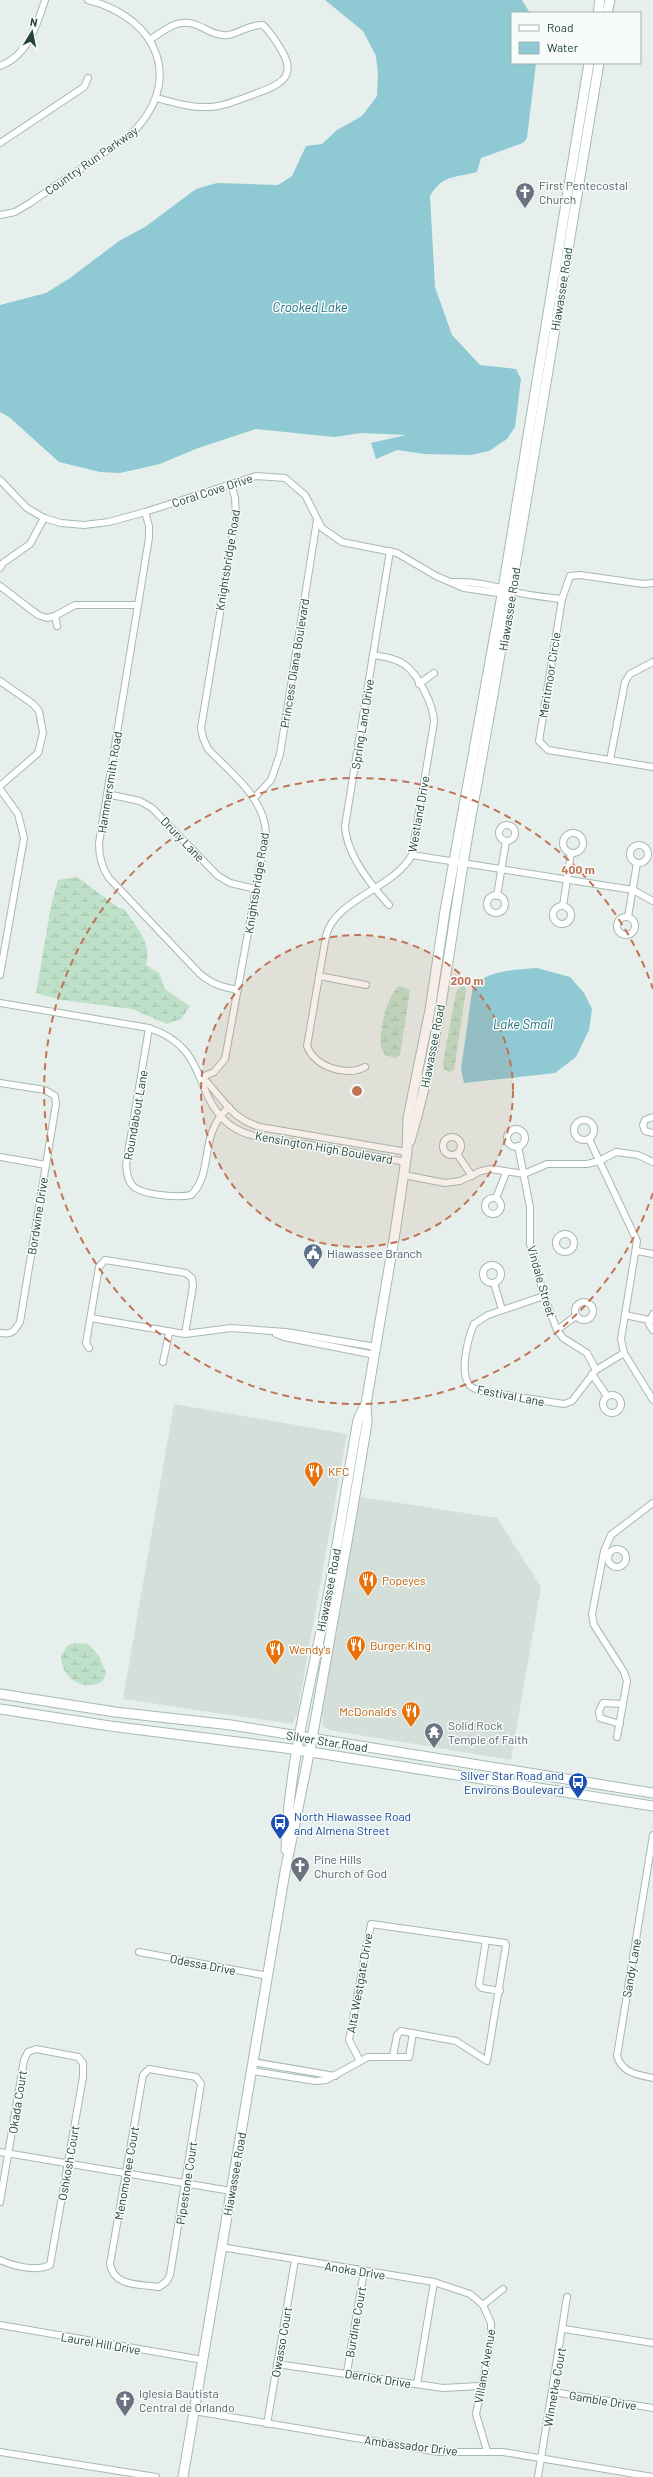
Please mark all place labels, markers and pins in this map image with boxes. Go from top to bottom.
place label: First Pentecostal Church [539,178,628,206]
church icon: First Pentecostal Church [514,181,536,209]
centre of rings [350,1084,364,1098]
public building icon: Hiawassee Branch [302,1242,324,1270]
place label: Hiawassee Branch [327,1246,422,1260]
restaurant icon: KFC [303,1460,325,1488]
place label: KFC [328,1464,349,1478]
restaurant icon: Popeyes [357,1569,379,1597]
place label: Popeyes [382,1573,426,1587]
restaurant icon: Burger King [345,1634,367,1662]
restaurant icon: Wendy's [264,1638,286,1666]
place label: Burger King [370,1638,431,1652]
place label: Wendy's [289,1642,331,1656]
restaurant icon: McDonald's [400,1700,422,1728]
place label: McDonald's [339,1704,397,1718]
place label: Solid Rock Temple of Faith [448,1718,528,1746]
temple icon: Solid Rock Temple of Faith [423,1721,445,1749]
place label: Silver Star Road and Environs Boulevard [460,1768,564,1796]
bus stop icon: Silver Star Road and Environs Boulevard [567,1771,589,1799]
place label: North Hiawassee Road and Almena Street [294,1809,411,1837]
bus stop icon: North Hiawassee Road and Almena Street [269,1812,291,1840]
place label: Pine Hills Church of God [314,1852,387,1880]
church icon: Pine Hills Church of God [289,1855,311,1883]
place label: Iglesia Bautista Central de Orlando [139,2386,235,2414]
church icon: Iglesia Bautista Central de Orlando [114,2389,136,2417]

